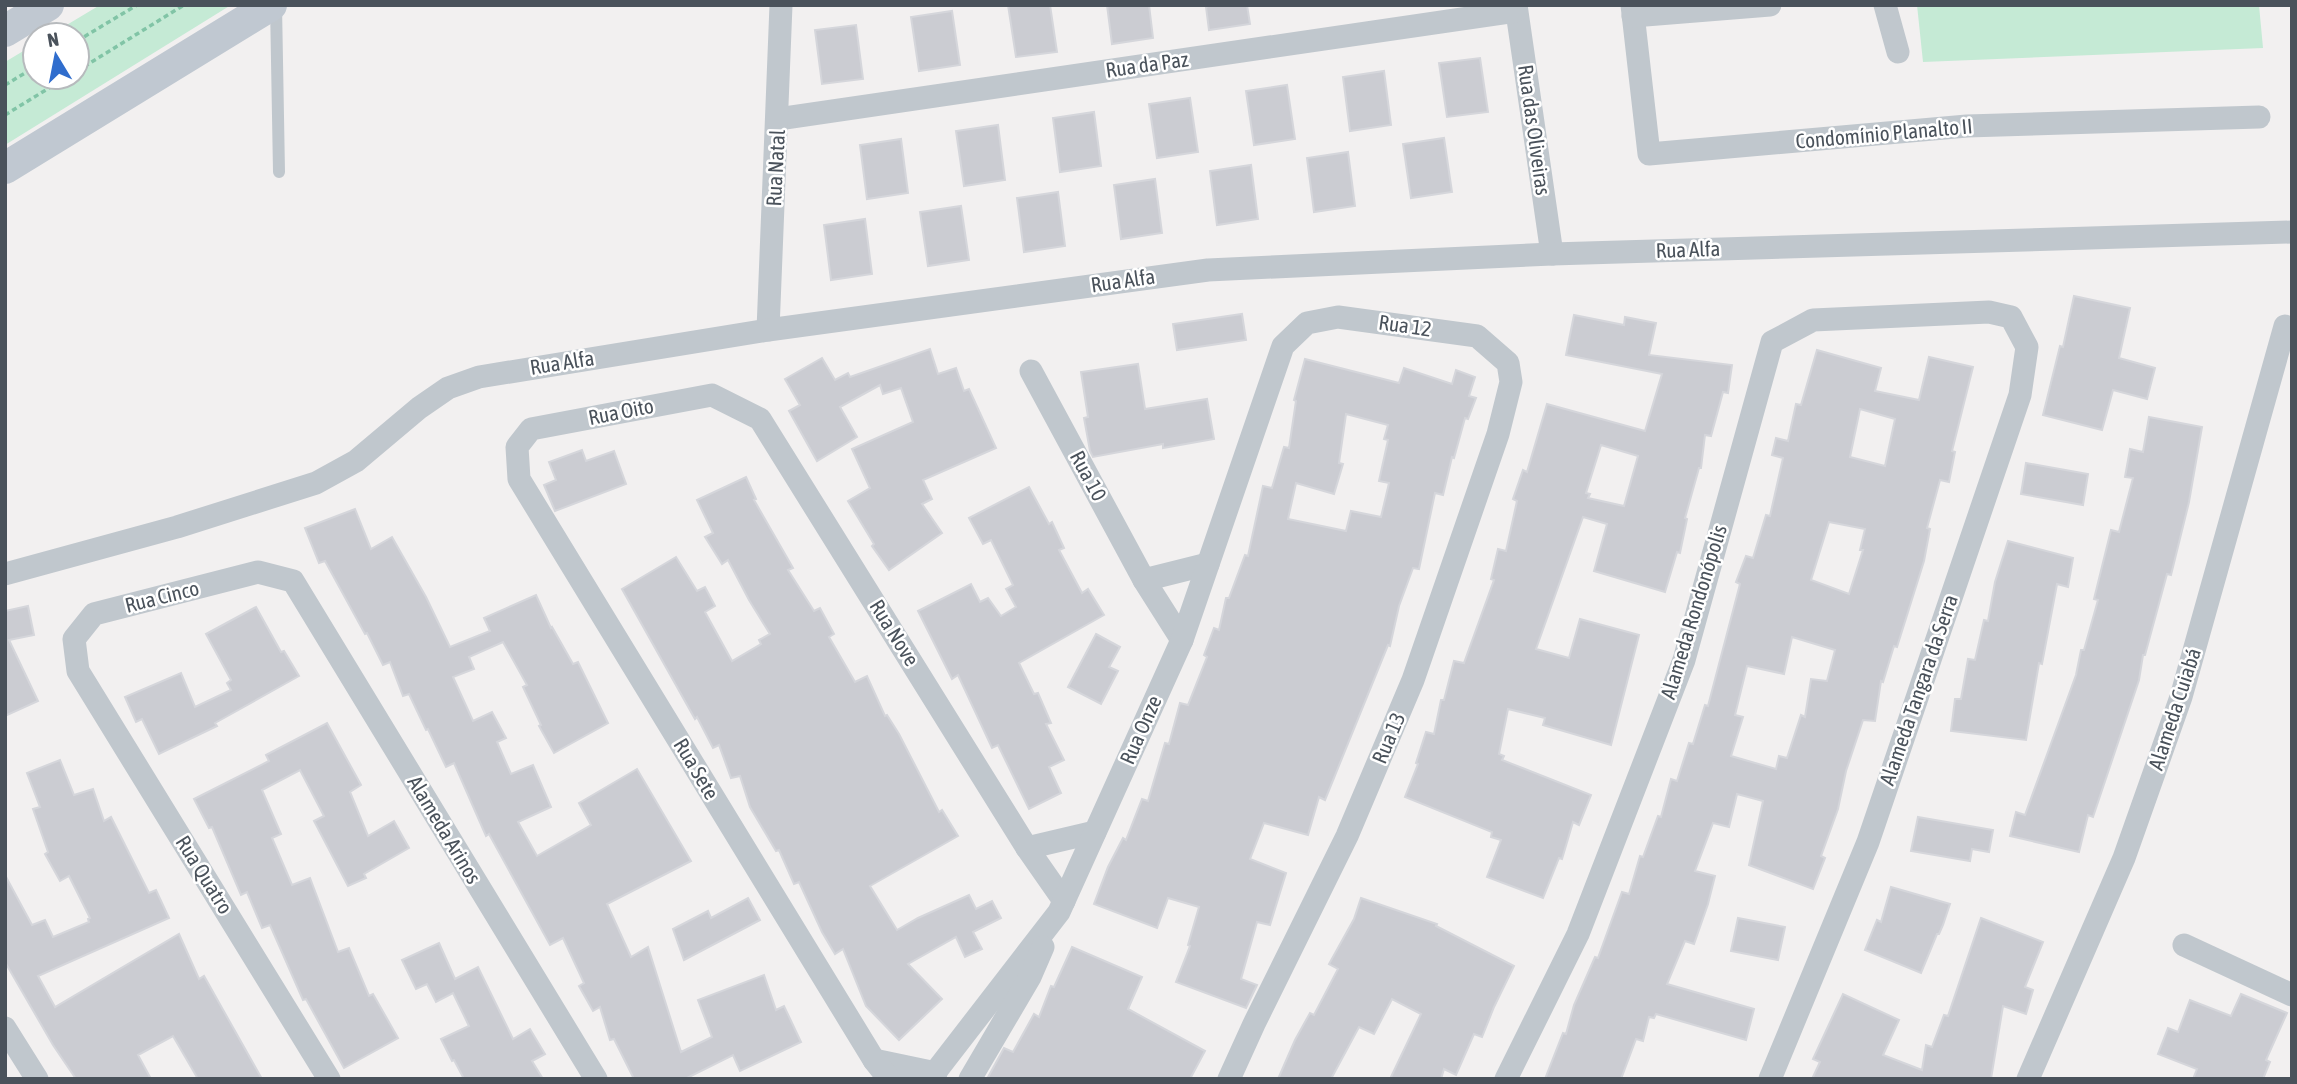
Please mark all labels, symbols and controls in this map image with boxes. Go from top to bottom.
north arrow [21,21,91,91]
text: N [46,27,60,51]
street label: Rua da Paz [1104,46,1190,82]
street label: Rua das Oliveiras [1514,63,1556,197]
street label: Condomínio Planalto II [1794,113,1973,153]
street label: Rua Natal [761,129,789,207]
street label: Rua Alfa [1655,236,1721,262]
street label: Rua Alfa [1089,264,1157,296]
street label: Rua 12 [1377,309,1433,341]
street label: Rua Alfa [528,345,596,379]
street label: Rua Oito [586,393,656,429]
street label: Rua 10 [1066,446,1112,505]
street label: Alameda Rondonópolis [1655,522,1731,702]
street label: Rua Cinco [122,575,201,617]
street label: Alameda Tangara da Serra [1874,591,1962,788]
street label: Rua Nove [865,595,924,670]
street label: Alameda Cuiabá [2143,645,2205,773]
street label: Rua Onze [1114,692,1166,768]
street label: Rua 13 [1367,709,1409,767]
street label: Rua Sete [669,734,724,803]
street label: Alameda Arinos [403,771,486,888]
street label: Rua Quatro [171,831,238,918]

